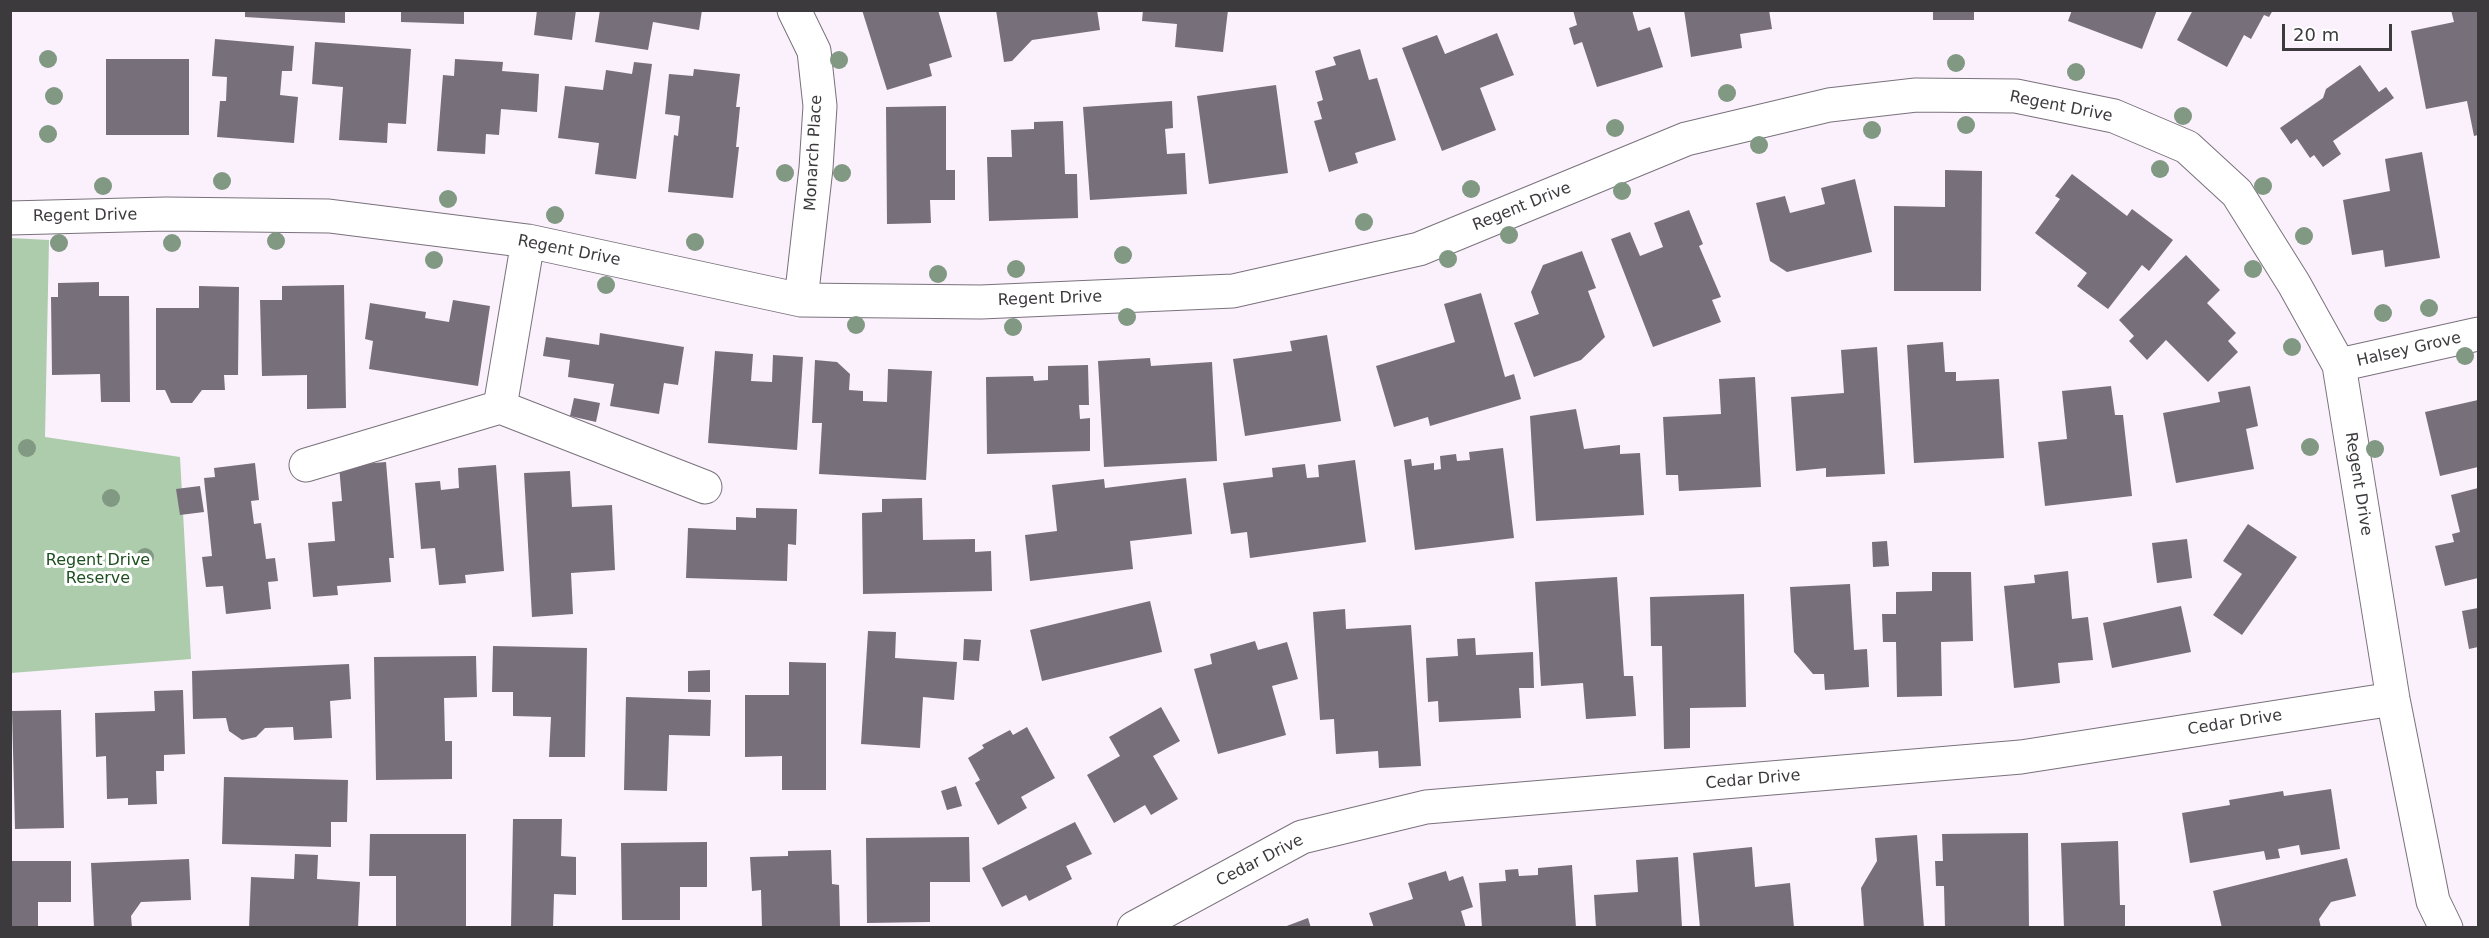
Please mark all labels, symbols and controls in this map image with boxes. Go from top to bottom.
scale bar [2285,12,2394,50]
text: 20 m [2293,24,2339,45]
street label: Regent Drive [2008,88,2114,126]
street label: Monarch Place [801,94,827,212]
street label: Regent Drive [1470,179,1574,235]
street label: Regent Drive [33,205,137,227]
street label: Regent Drive [516,232,622,270]
street label: Regent Drive [997,288,1103,310]
street label: Halsey Grove [2355,329,2463,371]
street label: Regent Drive [2340,431,2376,537]
park label: Regent Drive Reserve [46,551,150,589]
street label: Cedar Drive [2186,706,2284,740]
street label: Cedar Drive [1705,766,1801,794]
street label: Cedar Drive [1213,831,1307,891]

